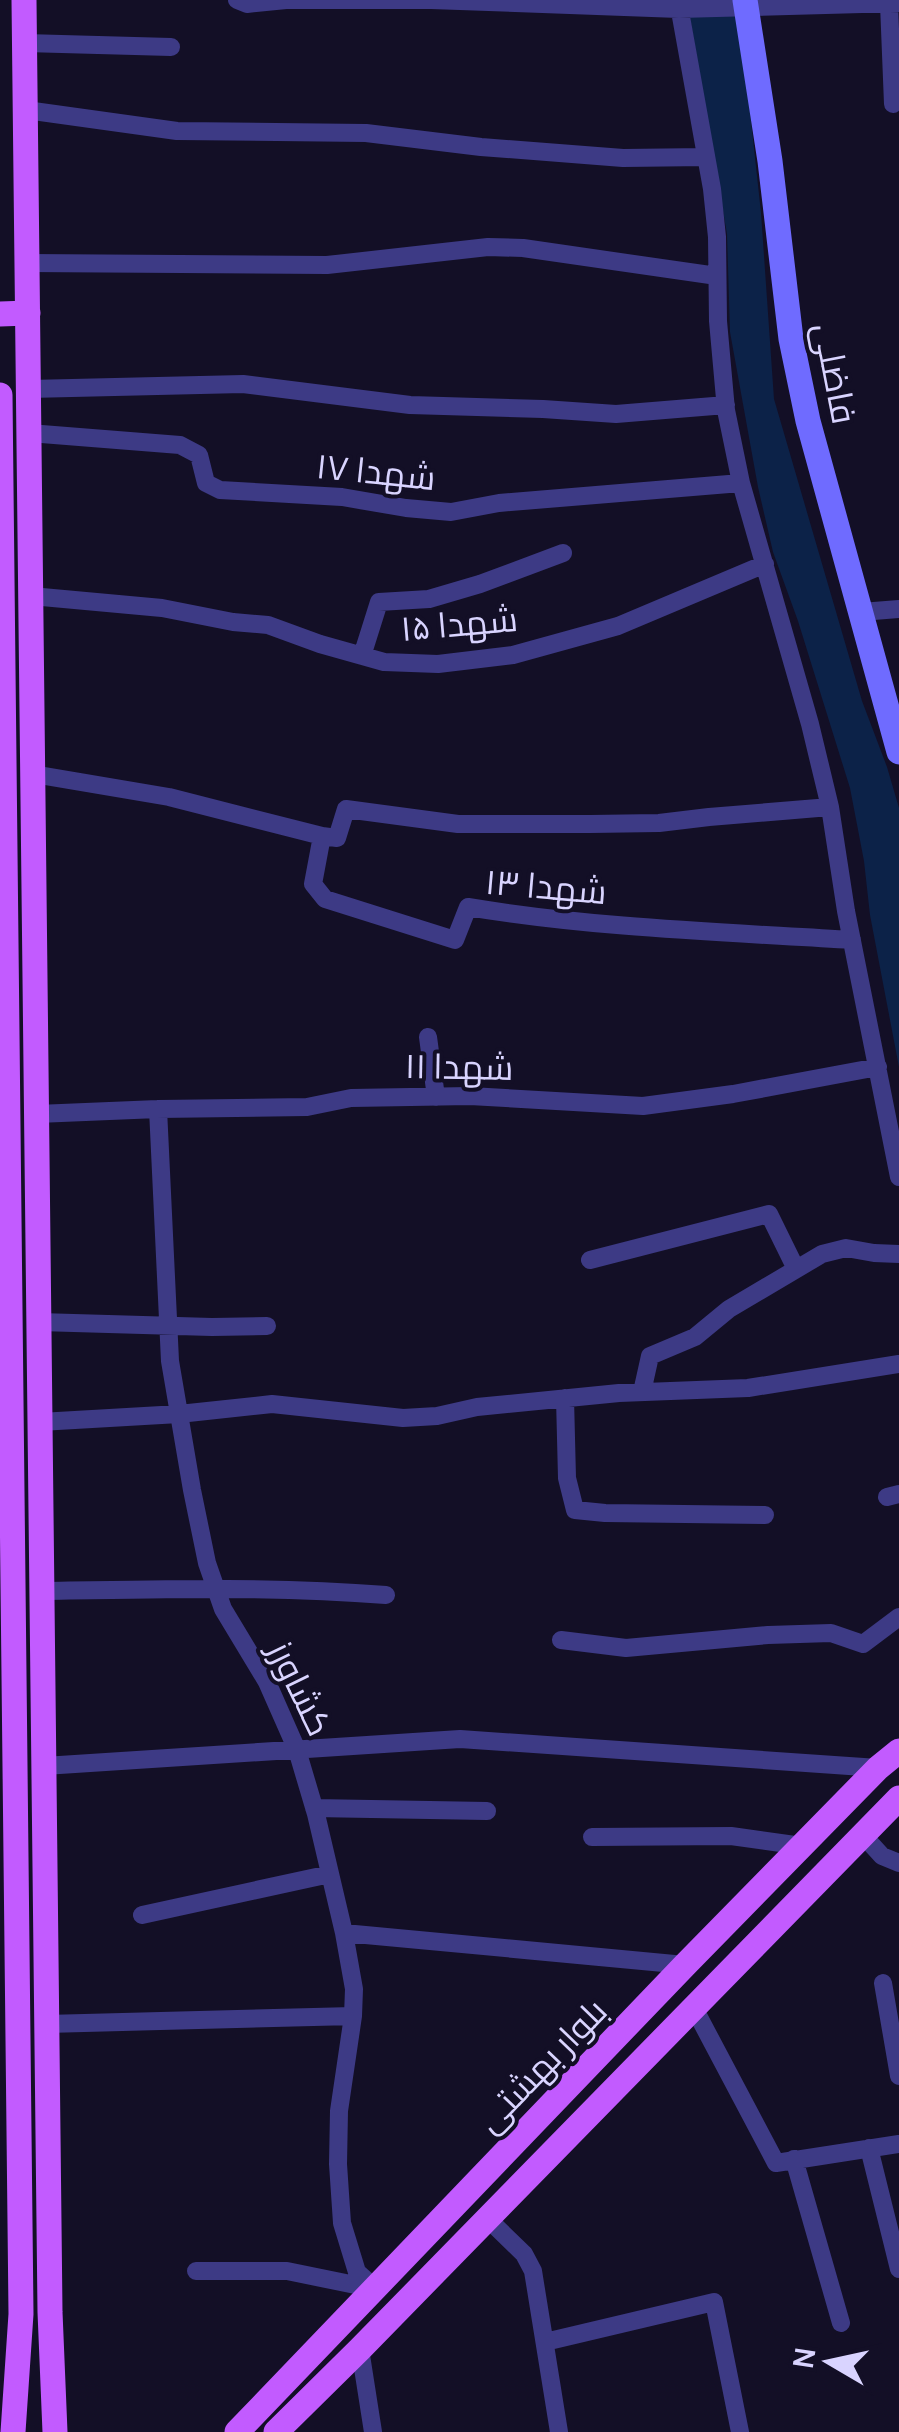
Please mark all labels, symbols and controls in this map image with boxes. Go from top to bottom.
street label: فاضلی [803,318,869,428]
street label: شهدا ۱۷ [314,441,438,501]
street label: شهدا ۱۵ [399,594,519,652]
street label: شهدا ۱۳ [483,857,609,915]
street label: شهدا ۱۱ [404,1041,514,1091]
street label: کشاورز [257,1631,344,1743]
street label: بلوار بهشتی [465,1987,617,2143]
north arrow [779,2312,879,2412]
text: N [783,2345,824,2371]

